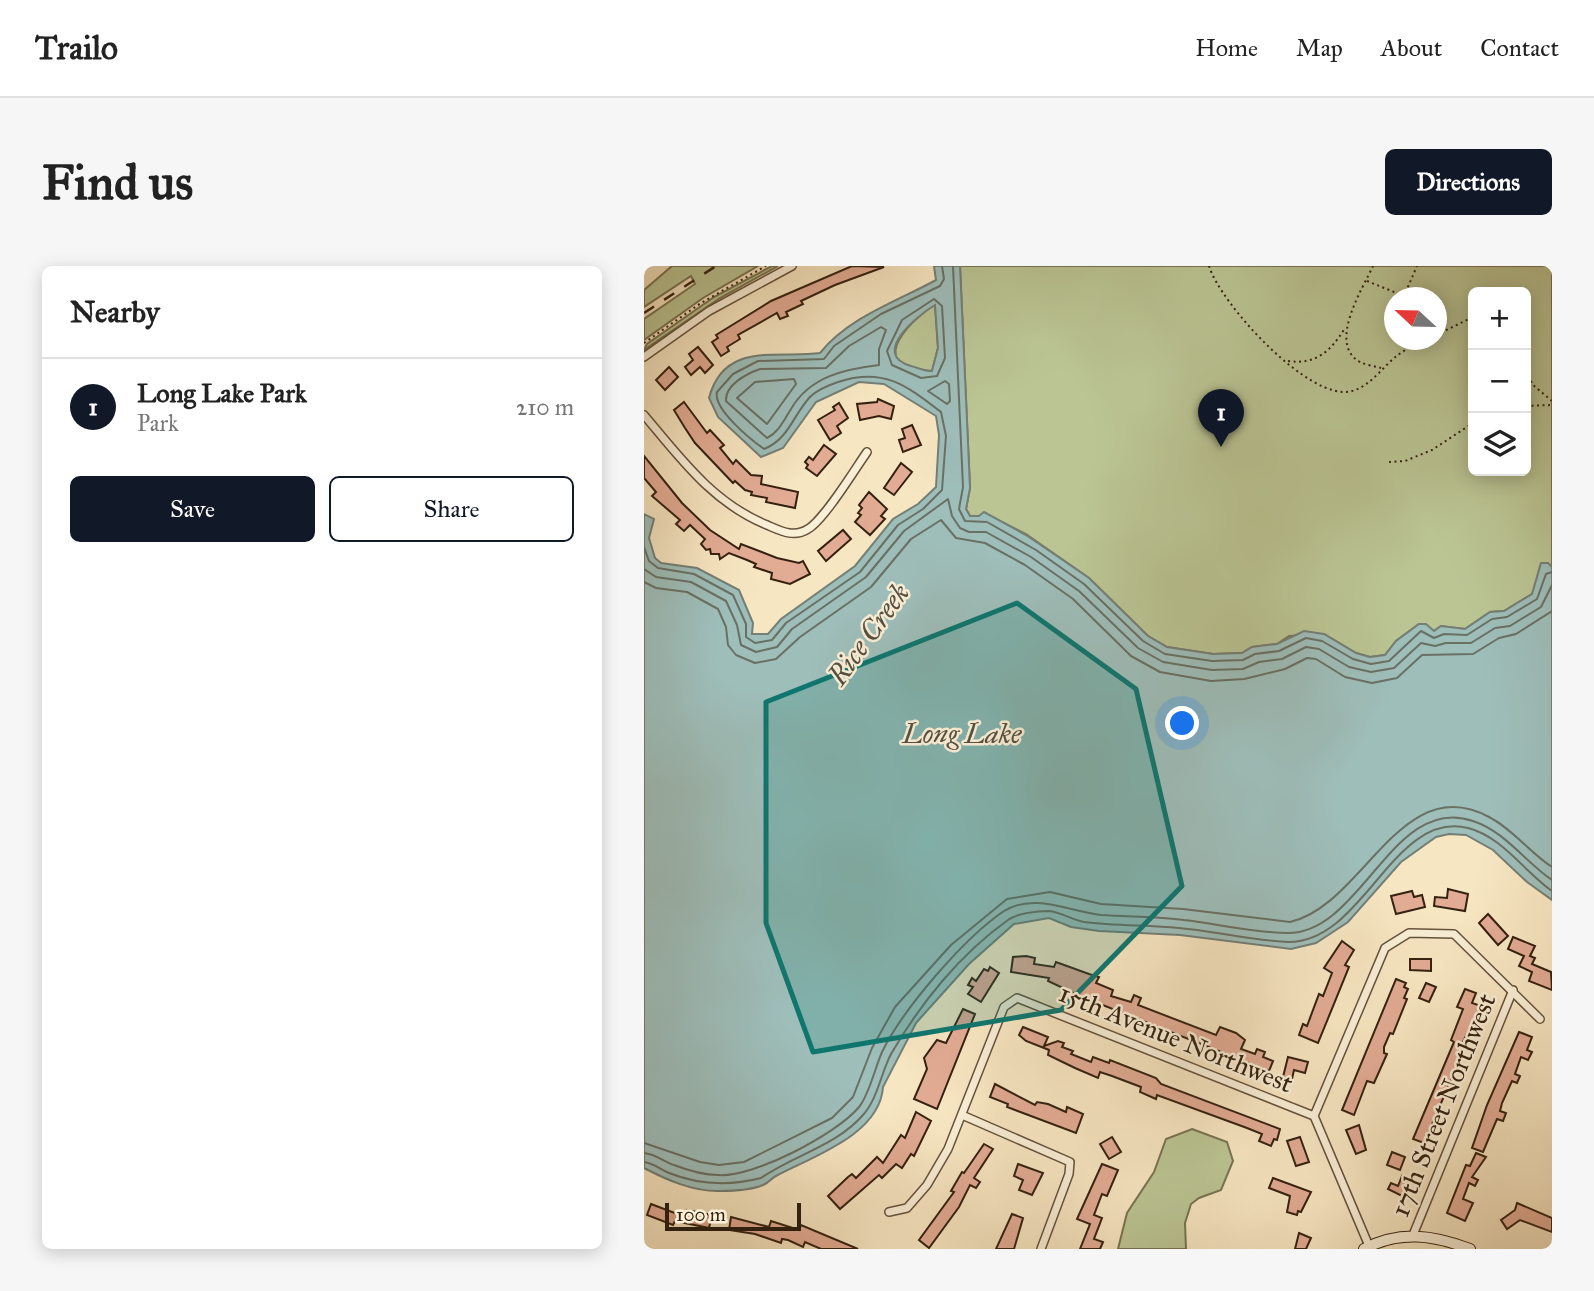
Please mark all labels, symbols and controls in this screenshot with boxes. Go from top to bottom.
text: Trailo [35,28,118,68]
text: Home [1195,33,1258,63]
text: Map [1296,33,1343,63]
text: About [1381,33,1442,63]
text: Contact [1480,33,1559,63]
button: Directions [1385,149,1552,215]
text: Find us [42,153,193,212]
north arrow [1384,287,1447,350]
map controls [1468,287,1531,476]
button: + [1468,287,1531,350]
text: Nearby [70,294,160,330]
button: − [1468,350,1531,413]
text: Long Lake Park [137,377,307,409]
pin: 1 [1198,389,1244,447]
text: 1 [88,393,98,421]
text: 210 m [516,393,574,421]
text: Park [137,409,179,437]
button: layers [1468,413,1531,476]
button: Save [70,476,315,542]
button: Share [329,476,574,542]
water label: Rice Creek [819,576,917,693]
your location [1165,706,1199,740]
water label: Long Lake [901,716,1022,751]
street label: 15th Avenue Northwest [1054,976,1298,1100]
street label: 17th Street Northwest [1384,989,1502,1221]
scale bar [665,1200,802,1232]
text: 100 m [676,1203,726,1226]

